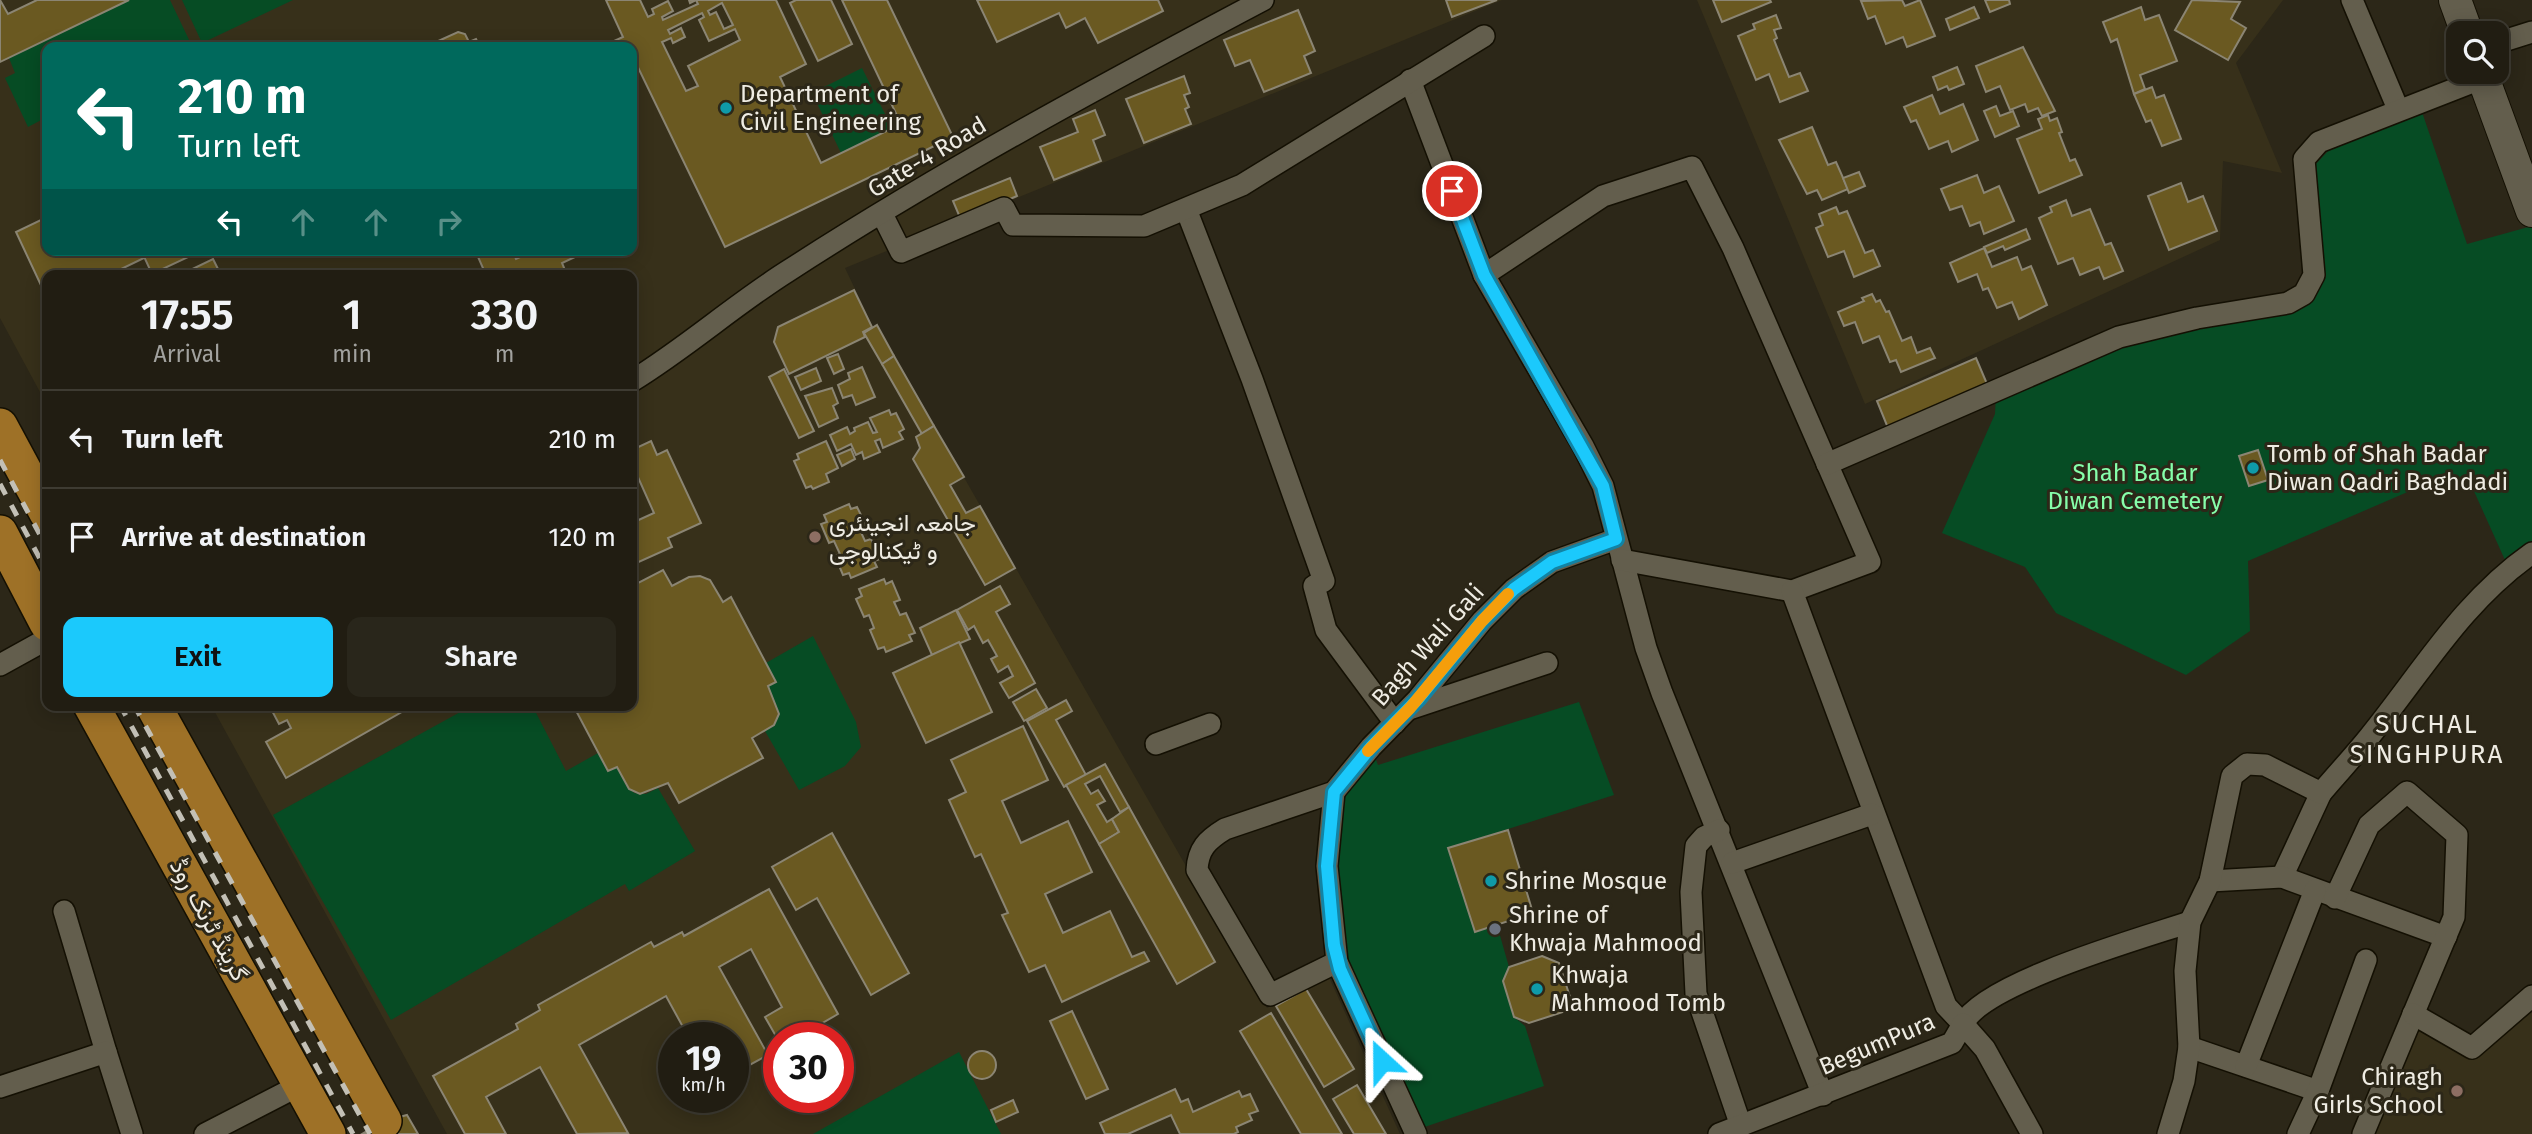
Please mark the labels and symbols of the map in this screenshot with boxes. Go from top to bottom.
place label: Department of Civil Engineering [740,80,921,136]
marker: Department of Civil Engineering [718,100,734,116]
street label: Gate-4 Road [863,111,991,203]
pin [1422,161,1482,221]
place label: Tomb of Shah Badar Diwan Qadri Baghdadi [2267,440,2508,496]
park label: Shah Badar Diwan Cemetery [2048,459,2223,515]
marker: Tomb of Shah Badar Diwan Qadri Baghdadi [2245,460,2261,476]
place label: جامعہ انجینئری و ٹیکنالوجی [829,509,976,566]
marker: جامعہ انجینئری و ٹیکنالوجی [807,529,823,545]
street label: Bagh Wali Gali [1366,578,1490,712]
district label: SUCHAL SINGHPURA [2350,709,2504,770]
street label: گرینڈ ٹرنک روڈ [163,854,254,986]
place label: Shrine Mosque [1505,867,1667,895]
marker: Shrine Mosque [1483,873,1499,889]
place label: Shrine of Khwaja Mahmood [1509,901,1702,957]
marker: Shrine of Khwaja Mahmood [1487,921,1503,937]
place label: Khwaja Mahmood Tomb [1551,961,1726,1017]
marker: Khwaja Mahmood Tomb [1529,981,1545,997]
street label: BegumPura [1815,1007,1939,1081]
speed limit sign: 30 [763,1022,854,1113]
position arrow [1345,1024,1419,1098]
place label: Chiragh Girls School [2314,1063,2443,1119]
marker: Chiragh Girls School [2449,1083,2465,1099]

